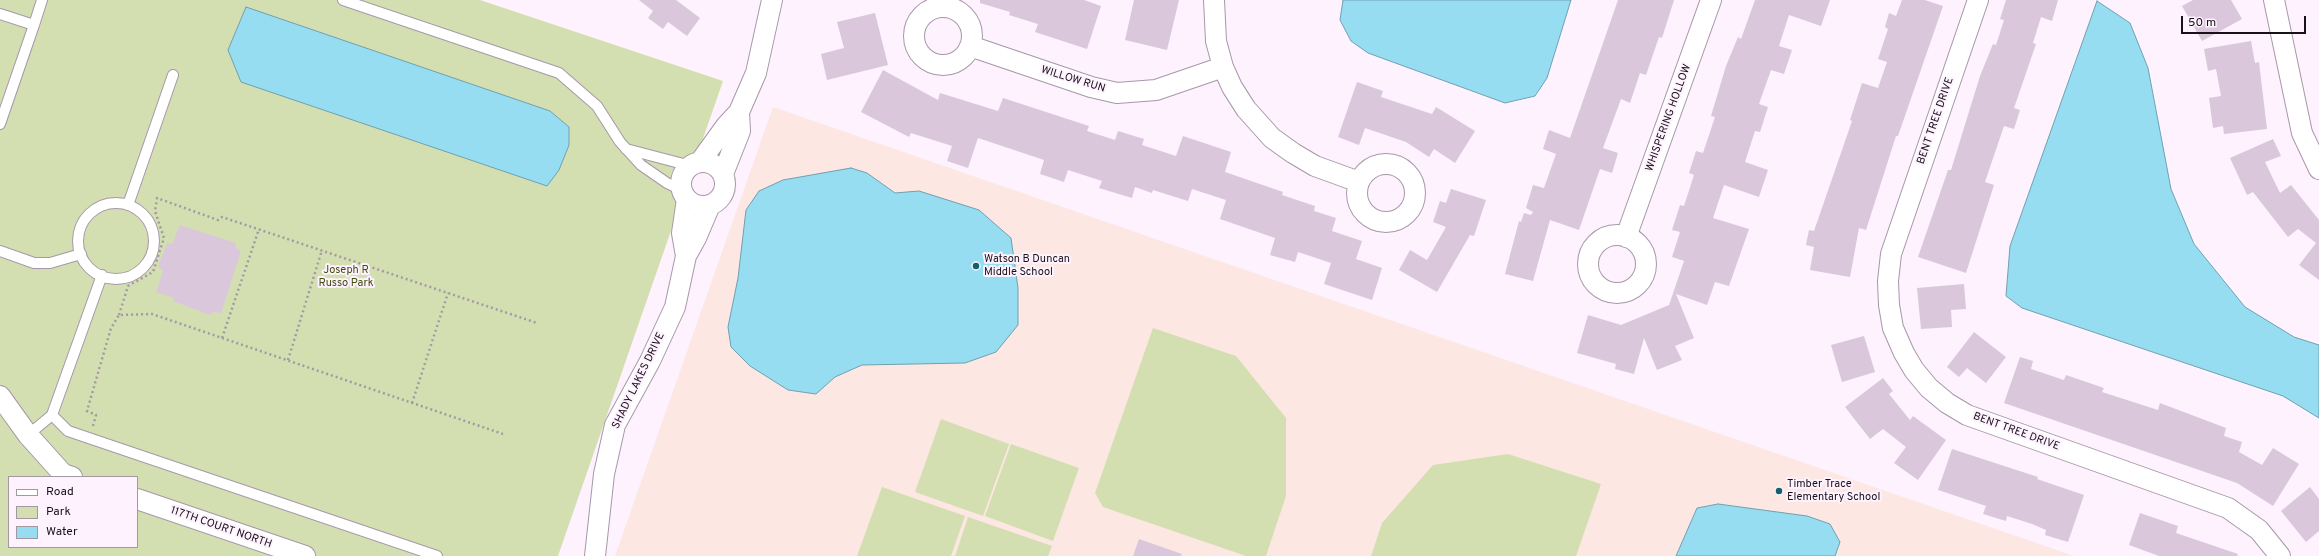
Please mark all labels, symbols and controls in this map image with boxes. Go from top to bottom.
scale bar [2183,8,2308,34]
text: 50 m [2188,15,2216,31]
street label: WHISPERING HOLLOW [1643,63,1695,173]
street label: WILLOW RUN [1039,64,1107,96]
street label: BENT TREE DRIVE [1915,76,1957,166]
place label: Watson B Duncan Middle School [984,253,1070,279]
marker: Watson B Duncan Middle School [971,261,981,271]
park label: Joseph R Russo Park [319,264,373,290]
street label: SHADY LAKES DRIVE [610,331,668,431]
street label: BENT TREE DRIVE [1971,410,2061,454]
legend [8,476,138,548]
place label: Timber Trace Elementary School [1787,478,1880,504]
text: Road [46,484,74,500]
marker: Timber Trace Elementary School [1774,486,1784,496]
text: Park [46,504,71,520]
street label: 117TH COURT NORTH [169,504,273,552]
text: Water [46,524,78,540]

